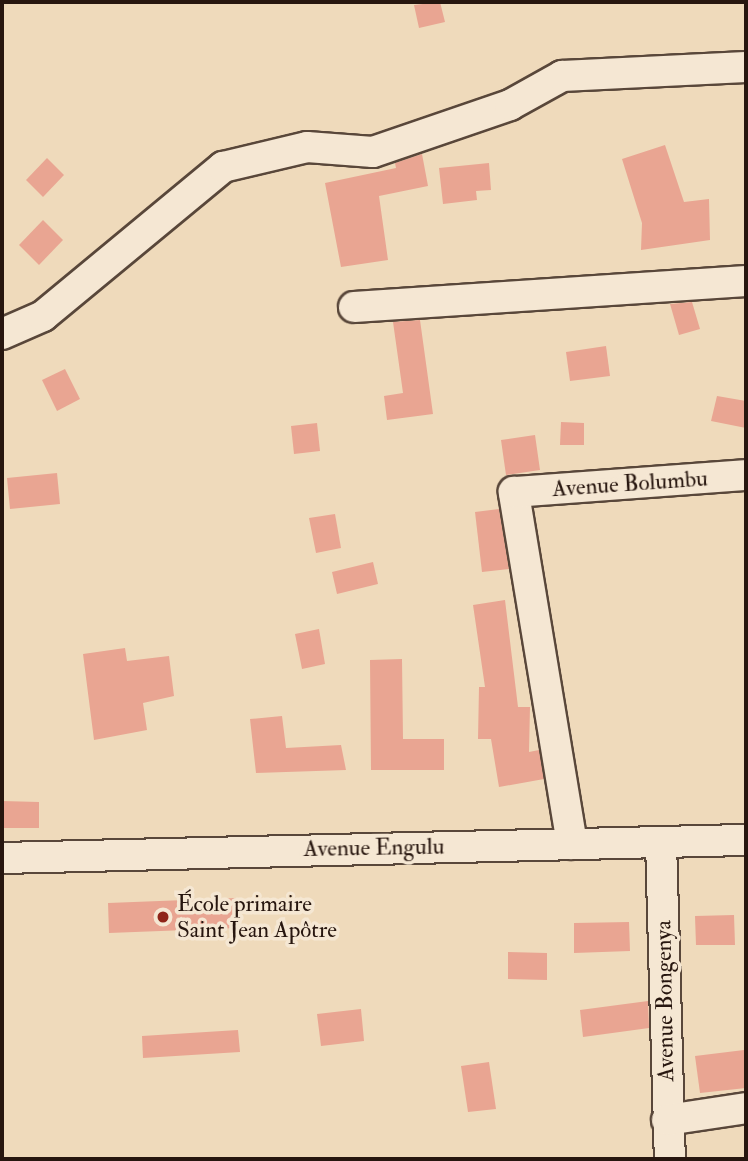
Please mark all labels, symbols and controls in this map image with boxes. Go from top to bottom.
street label: Avenue Bolumbu [551,465,709,503]
street label: Avenue Engulu [303,833,445,863]
place label: École primaire Saint Jean Apôtre [177,890,337,944]
marker: École primaire Saint Jean Apôtre [155,909,171,925]
street label: Avenue Bongenya [650,920,680,1082]

